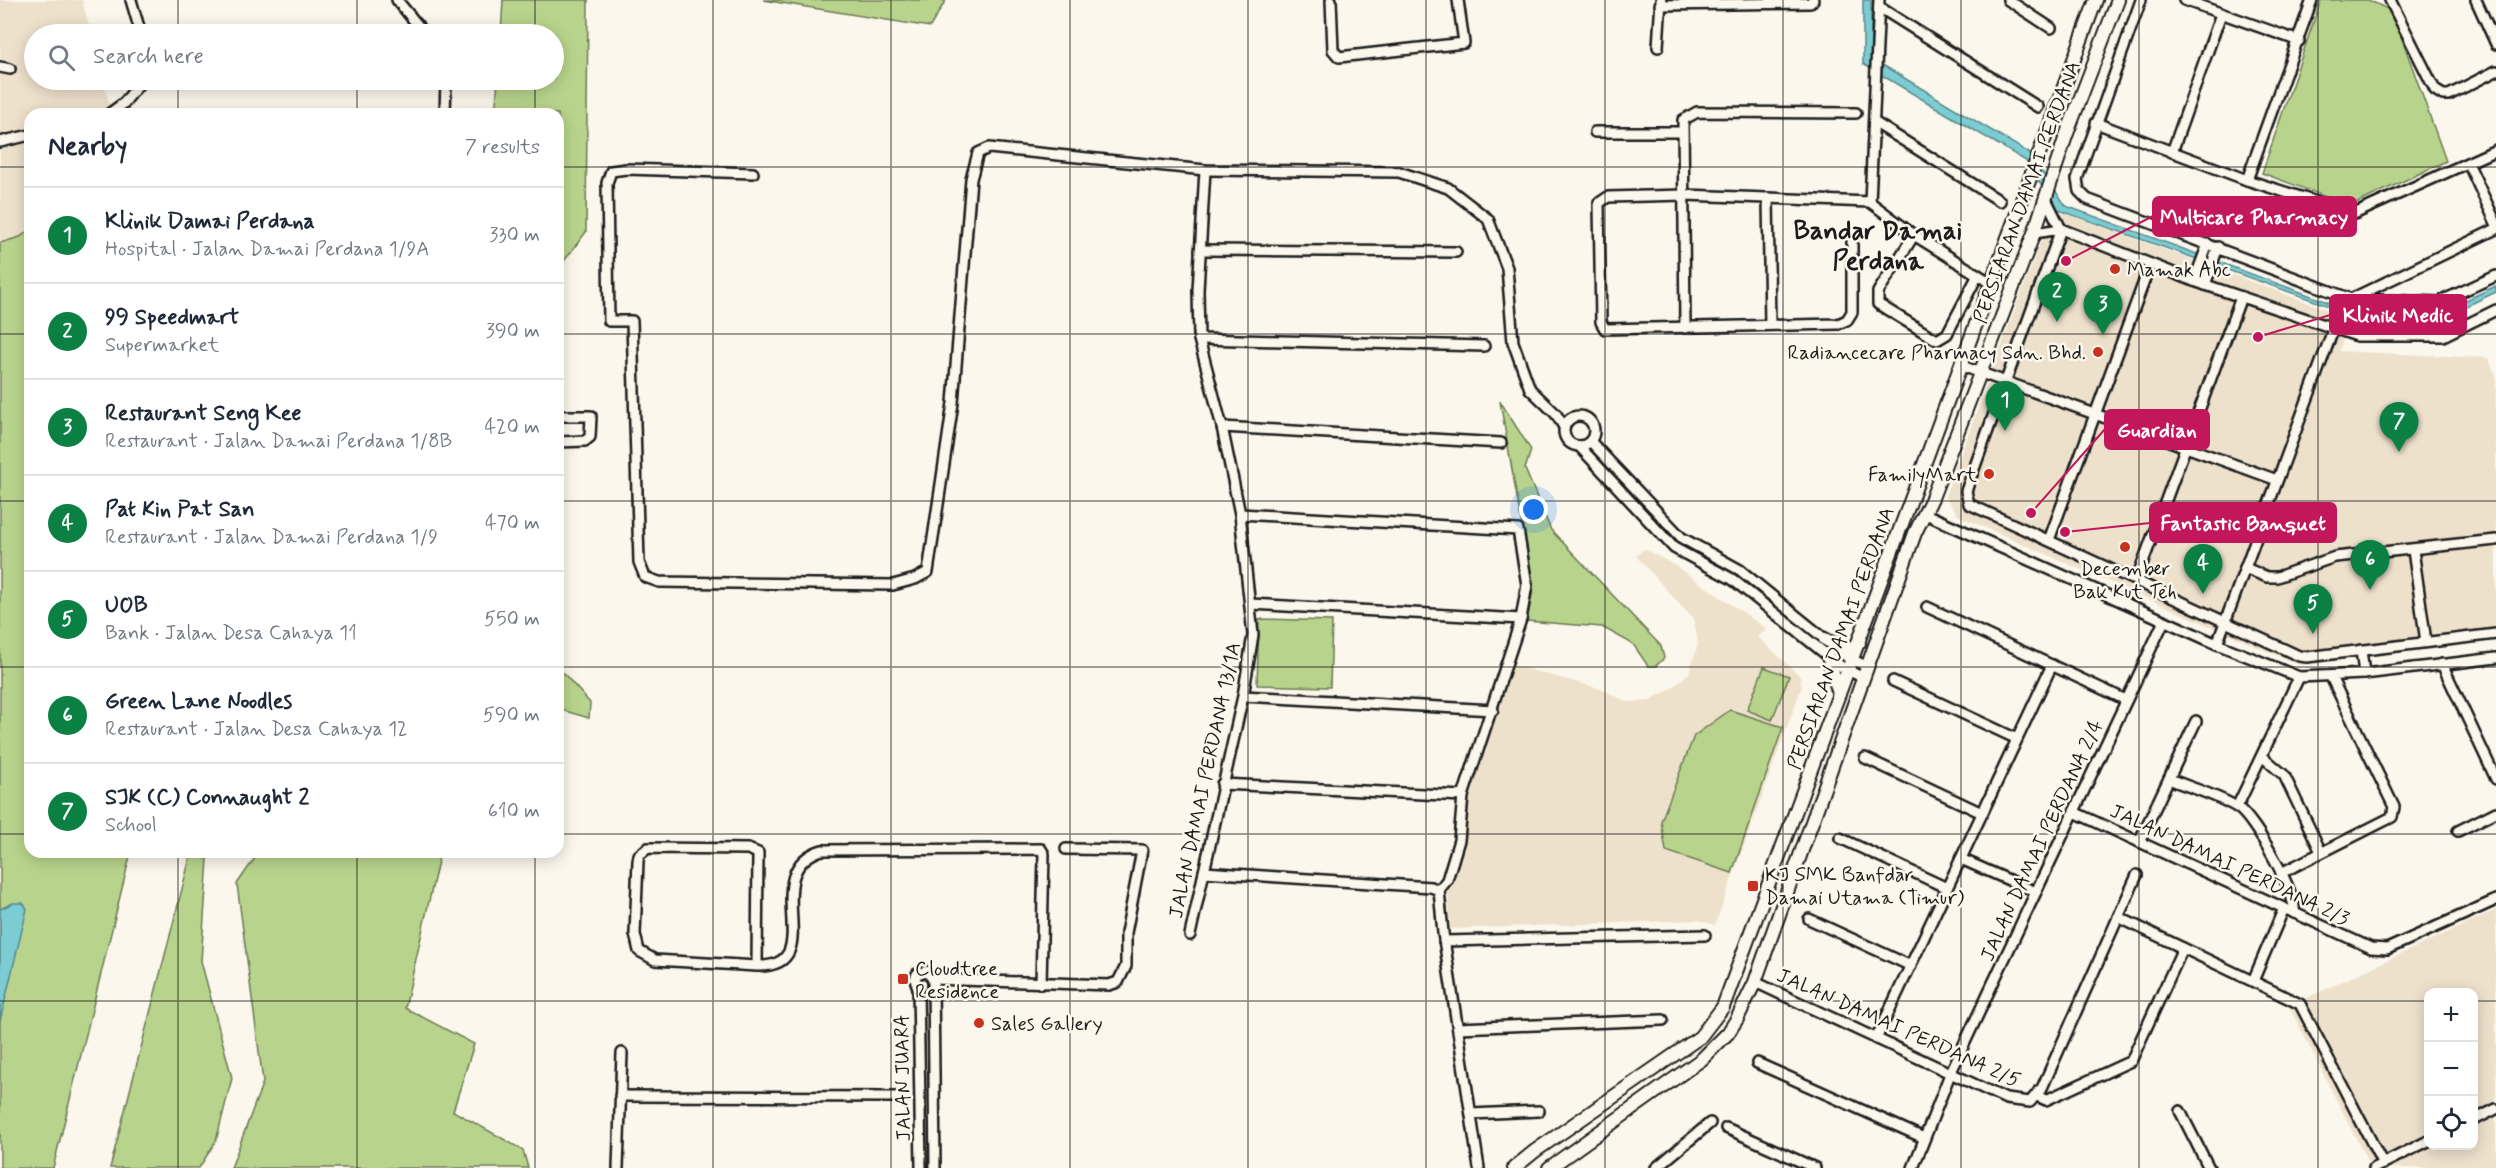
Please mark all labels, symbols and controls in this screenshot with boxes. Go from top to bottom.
search box [24,24,564,90]
icon: search [45,41,78,74]
text: Search here [93,43,204,71]
street label: PERSIARAN DAMAI PERDANA [1967,58,2088,327]
text: Nearby [48,130,127,164]
text: 7 results [465,134,540,161]
callout: Multicare Pharmacy [2153,197,2356,236]
text: Multicare Pharmacy [2160,204,2349,232]
text: Klinik Damai Perdana [105,208,315,236]
district label: Bandar Damai Perdana [1794,215,1962,279]
text: 1 [63,222,72,249]
text: 330 m [489,222,540,249]
text: Hospital · Jalan Damai Perdana 1/9A [105,236,429,263]
place label: Mamak Abc [2127,257,2231,284]
marker: Mamak Abc [2108,262,2122,276]
pin: 2 [2038,272,2076,322]
pin: 3 [2084,286,2122,335]
callout: Klinik Medic [2330,295,2466,334]
text: Klinik Medic [2343,302,2454,330]
text: 99 Speedmart [105,304,239,332]
text: 2 [63,318,72,345]
text: 390 m [486,318,540,345]
text: Supermarket [105,332,219,359]
place label: Radiancecare Pharmacy Sdn. Bhd. [1788,340,2086,367]
marker: Radiancecare Pharmacy Sdn. Bhd. [2091,345,2105,359]
pin: 1 [1986,382,2024,431]
text: Restaurant Seng Kee [105,400,302,428]
pin: 7 [2380,402,2418,452]
callout: Guardian [2105,410,2209,449]
text: 3 [63,414,72,441]
text: 420 m [484,414,540,441]
text: Guardian [2117,417,2197,445]
text: Restaurant · Jalan Damai Perdana 1/8B [105,428,452,455]
place label: FamilyMart [1868,462,1977,489]
marker: FamilyMart [1982,467,1996,481]
your location [1519,495,1548,524]
text: Pat Kin Pat San [105,496,255,524]
callout: Fantastic Banquet [2150,503,2336,542]
street label: PERSIARAN DAMAI PERDANA [1781,504,1902,773]
text: 4 [62,510,73,537]
text: 470 m [485,510,540,537]
text: Fantastic Banquet [2160,510,2326,538]
text: Restaurant · Jalan Damai Perdana 1/9 [105,524,438,551]
marker: December Bak Kut Teh [2118,540,2132,554]
pin: 6 [2350,540,2390,590]
pin: 4 [2184,544,2222,594]
place label: December Bak Kut Teh [2073,556,2177,606]
pin: 5 [2294,584,2332,634]
text: UOB [105,592,148,620]
text: 5 [62,606,74,633]
text: 550 m [484,606,540,633]
text: Bank · Jalan Desa Cahaya 11 [105,620,357,647]
street label: JALAN DAMAI PERDANA 13/1A [1163,640,1248,921]
text: Green Lane Noodles [105,688,292,716]
text: 6 [62,702,73,729]
text: 590 m [483,702,540,729]
street label: JALAN DAMAI PERDANA 2/4 [1974,715,2110,966]
text: Restaurant · Jalan Desa Cahaya 12 [105,716,408,743]
text: SJK (C) Connaught 2 [105,784,309,812]
text: 7 [61,798,74,825]
text: 610 m [488,798,540,825]
street label: JALAN DAMAI PERDANA 2/3 [2105,798,2353,933]
text: School [105,812,157,839]
place label: KJ SMK Banfdar Damai Utama (Timur) [1765,862,1964,912]
marker: KJ SMK Banfdar Damai Utama (Timur) [1746,879,1760,893]
place label: Cloudtree Residence [915,956,999,1006]
street label: JALAN DAMAI PERDANA 2/5 [1772,962,2024,1094]
marker: Cloudtree Residence [896,972,910,986]
map controls [2424,988,2478,1150]
button: + [2424,988,2478,1042]
place label: Sales Gallery [991,1011,1103,1038]
street label: JALAN JUARA [889,1014,918,1142]
marker: Sales Gallery [972,1016,986,1030]
button: − [2424,1042,2478,1096]
button: locate [2424,1096,2478,1150]

